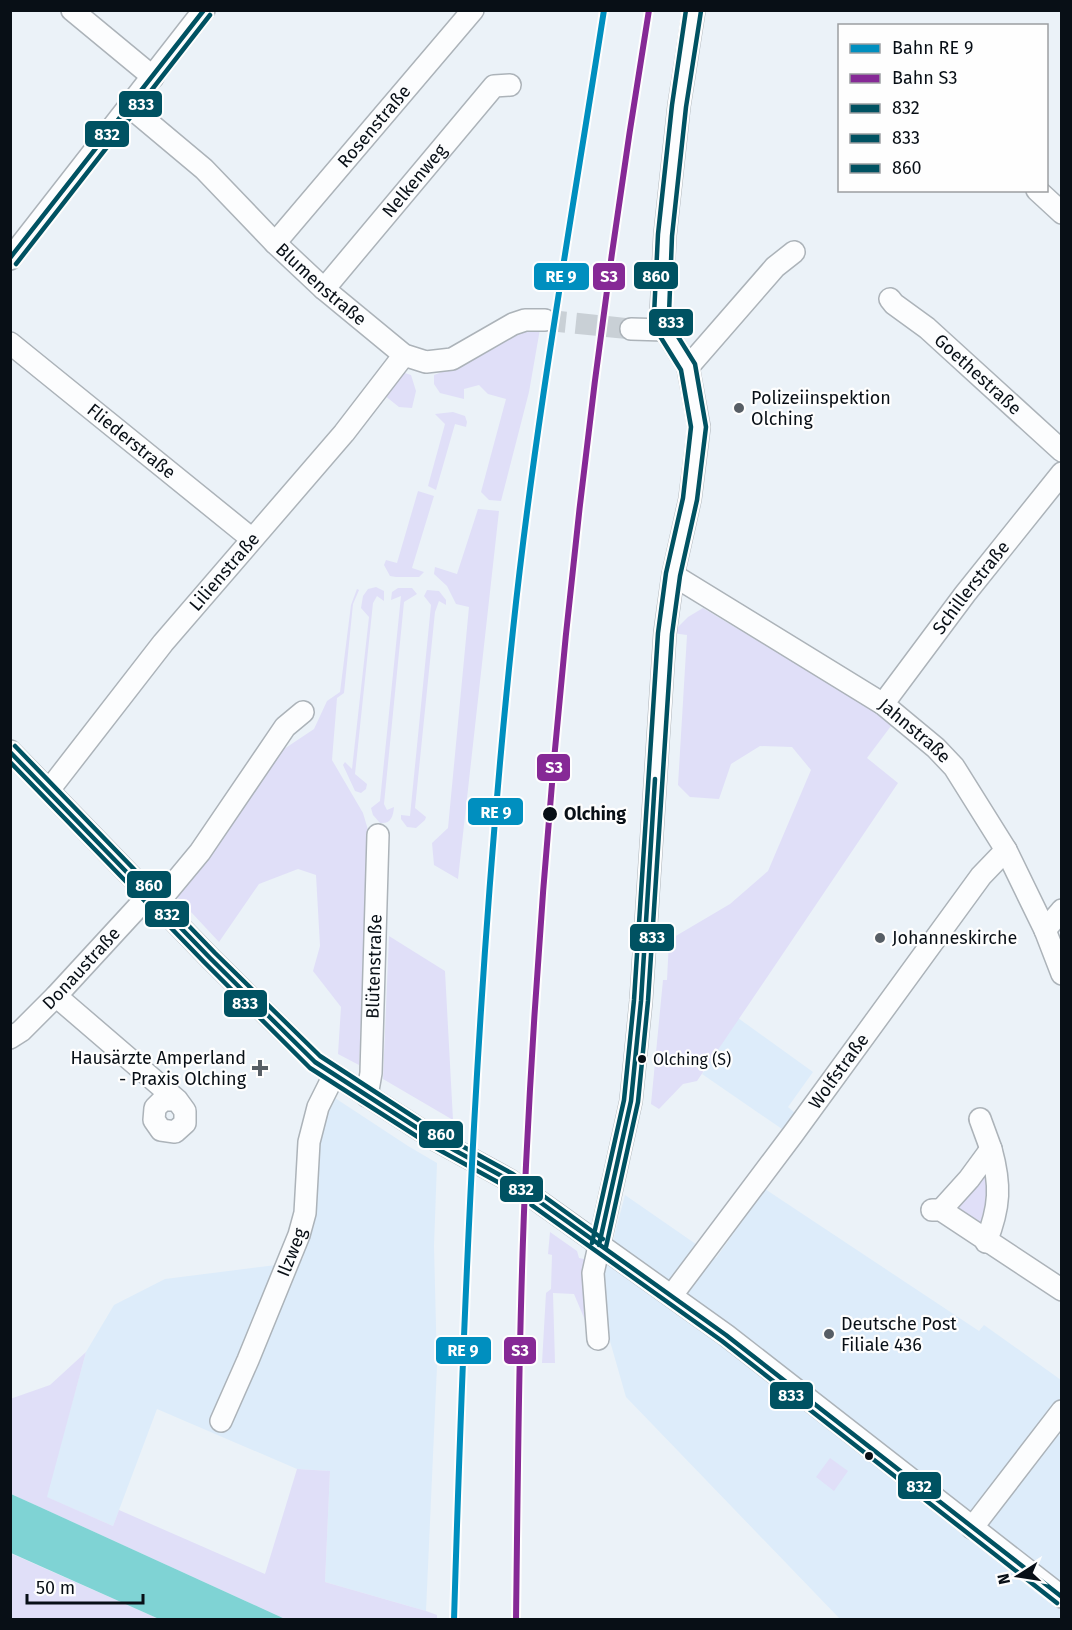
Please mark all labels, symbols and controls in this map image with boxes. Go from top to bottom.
legend [838,24,1048,192]
text: Bahn RE 9 [892,37,973,59]
text: Bahn S3 [892,67,957,89]
street label: Rosenstraße [333,81,415,172]
line badge: 833 [118,90,163,118]
text: 833 [128,95,154,114]
text: 832 [892,97,920,119]
line badge: 832 [84,120,130,148]
text: 832 [94,125,120,144]
text: 833 [892,127,920,149]
street label: Nelkenweg [378,139,452,222]
text: 860 [892,157,922,179]
street label: Blumenstraße [271,238,371,330]
line badge: 860 [633,261,679,290]
line badge: RE 9 [533,262,590,291]
line badge: S3 [592,262,626,291]
text: RE 9 [545,267,577,286]
text: S3 [600,267,618,286]
text: 860 [642,267,670,286]
line badge: 833 [648,308,694,337]
text: 833 [658,313,684,332]
street label: Goethestraße [930,329,1026,420]
place label: Polizeiinspektion Olching [751,387,891,430]
street label: Fliederstraße [82,399,180,484]
marker: Polizeiinspektion Olching [732,401,746,415]
street label: Lilienstraße [185,528,264,615]
street label: Schillerstraße [928,536,1014,639]
street label: Jahnstraße [874,694,955,768]
line badge: S3 [536,753,571,782]
text: S3 [545,758,563,777]
line badge: RE 9 [467,797,524,826]
text: RE 9 [480,803,512,822]
place label: Olching [564,803,626,825]
marker: Olching [541,805,559,823]
line badge: 860 [126,870,172,899]
text: 860 [135,876,163,895]
line badge: 832 [144,900,190,928]
text: 832 [154,905,180,924]
street label: Blütenstraße [362,914,387,1019]
street label: Donaustraße [38,923,125,1014]
line badge: 833 [629,923,675,952]
place label: Johanneskirche [892,927,1017,949]
text: 833 [639,928,665,947]
marker: Johanneskirche [873,931,887,945]
line badge: 833 [223,989,268,1018]
text: 833 [232,994,258,1013]
street label: Wolfstraße [804,1029,873,1113]
place label: Hausärzte Amperland - Praxis Olching [71,1047,247,1090]
place label: Olching (S) [653,1050,731,1069]
marker: Olching (S) [636,1053,648,1065]
marker: Hausärzte Amperland - Praxis Olching [251,1059,269,1077]
line badge: 860 [418,1120,464,1149]
text: 860 [427,1125,455,1144]
line badge: 832 [499,1175,544,1203]
text: 832 [508,1180,534,1199]
street label: Ilzweg [272,1225,312,1280]
place label: Deutsche Post Filiale 436 [841,1313,957,1356]
marker: Deutsche Post Filiale 436 [822,1327,836,1341]
line badge: RE 9 [435,1336,492,1365]
line badge: S3 [503,1336,537,1365]
text: RE 9 [447,1341,479,1360]
text: S3 [511,1341,529,1360]
line badge: 833 [769,1381,814,1410]
text: 833 [778,1386,804,1405]
unlabelled marker [863,1450,875,1462]
line badge: 832 [897,1471,942,1500]
text: 832 [906,1477,932,1496]
north arrow [988,1546,1048,1606]
scale bar [27,1567,142,1605]
text: N [993,1572,1014,1586]
text: 50 m [36,1577,75,1599]

